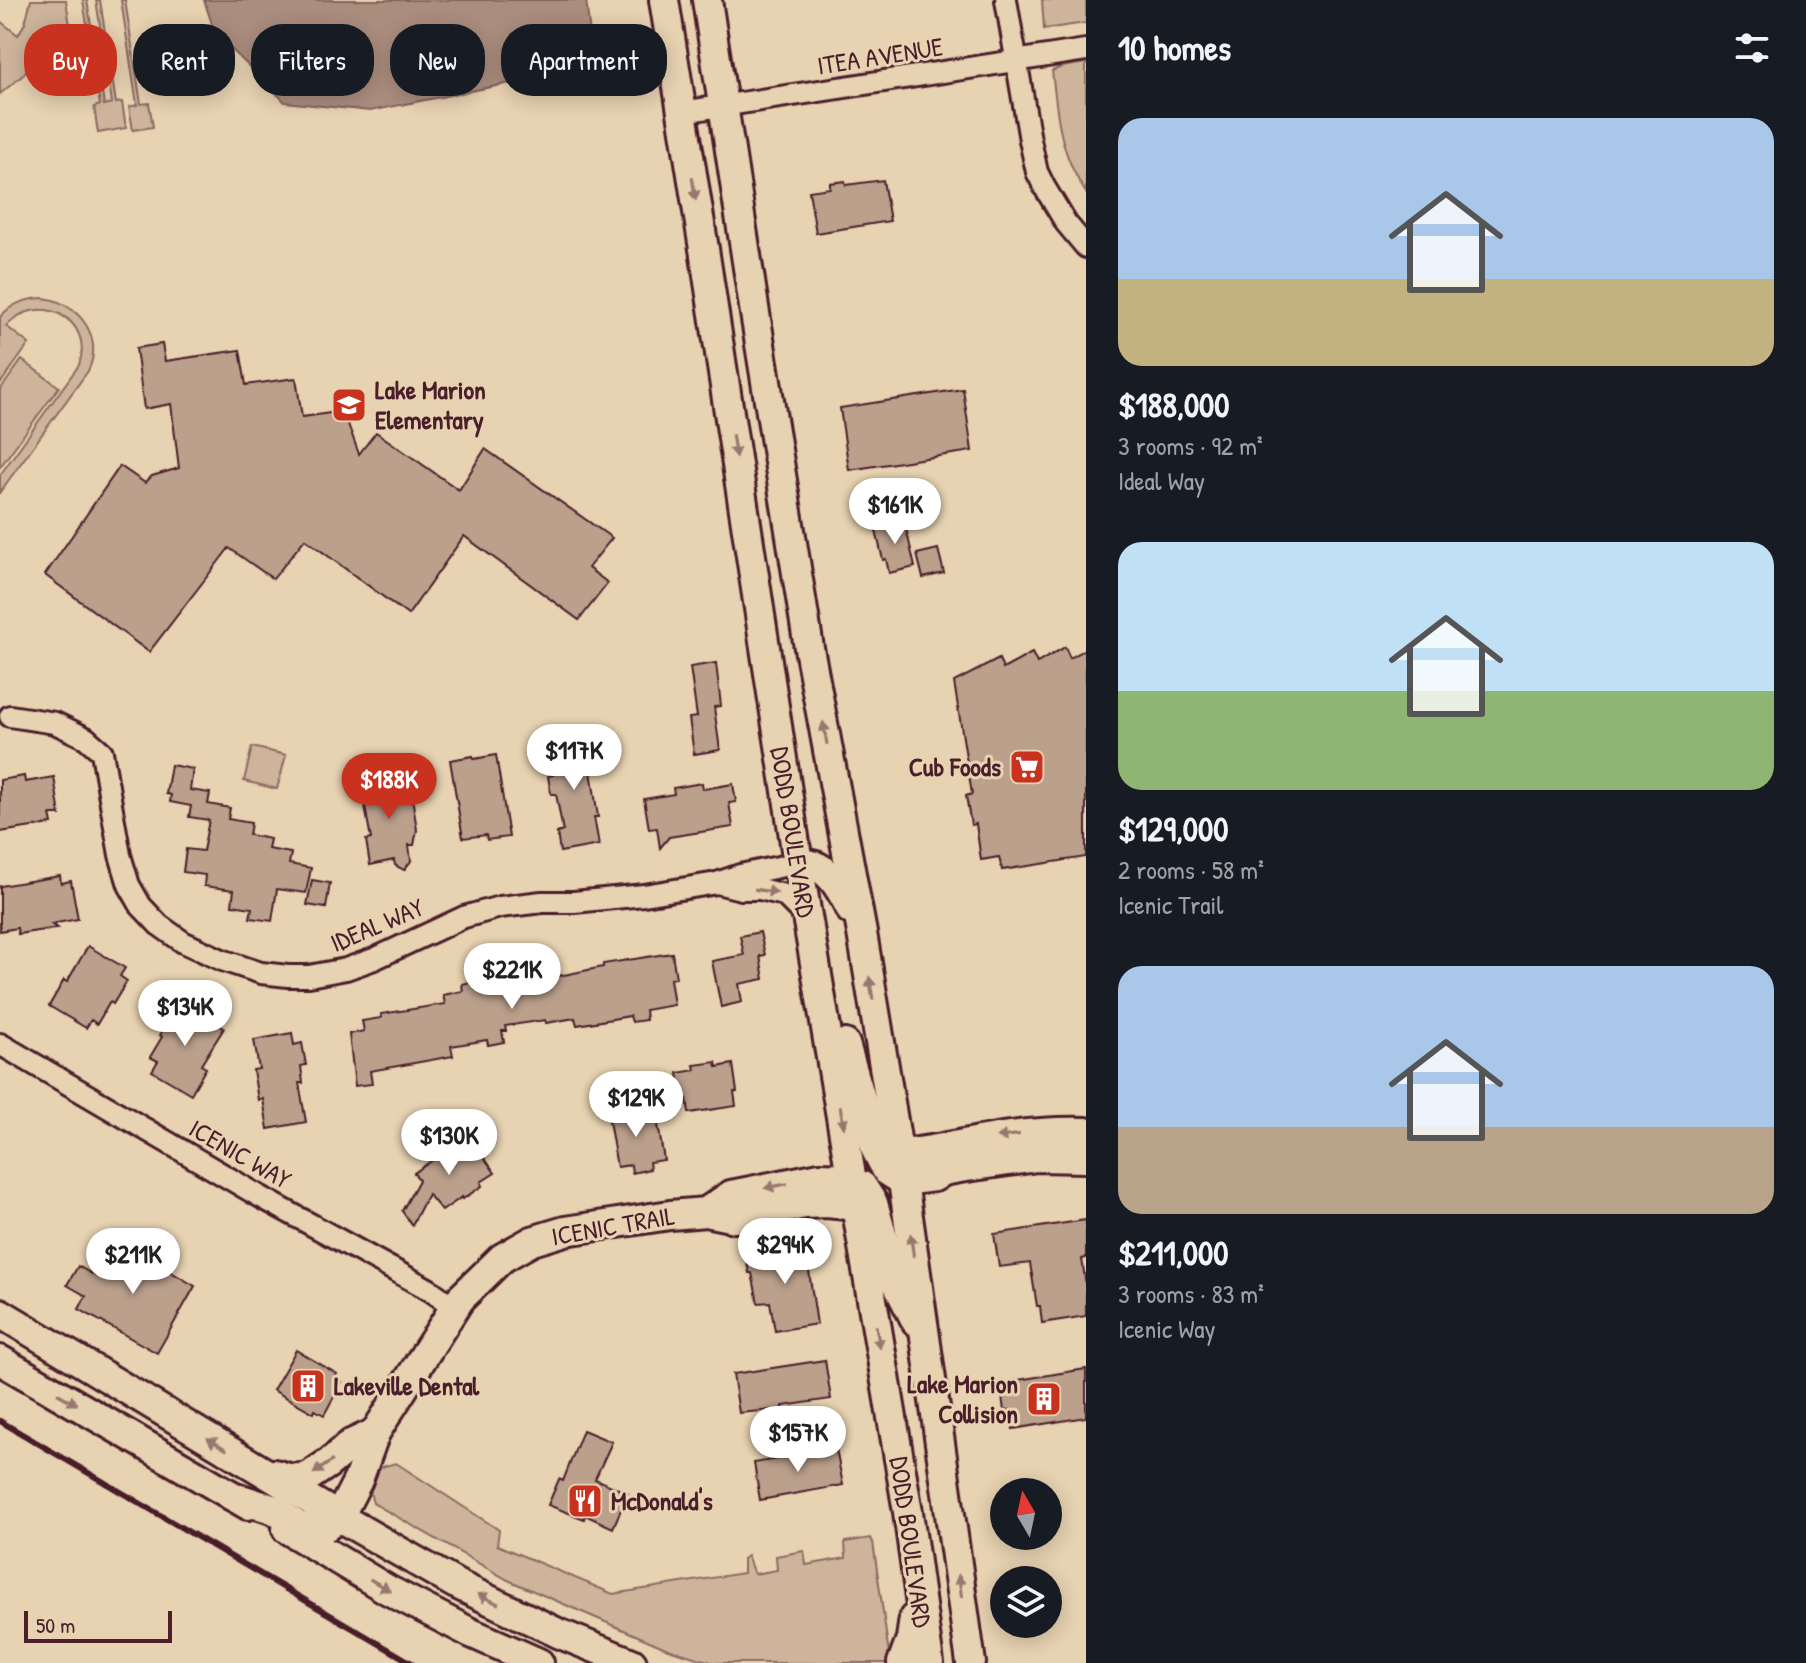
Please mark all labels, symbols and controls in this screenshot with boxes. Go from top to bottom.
chip: Buy [24,24,117,96]
chip: Rent [133,24,235,96]
chip: Filters [251,24,374,96]
chip: New [390,24,485,96]
chip: Apartment [501,24,667,96]
text: 10 homes [1118,25,1231,71]
icon: filters [1730,26,1774,70]
street label: ITEA AVENUE [815,28,946,83]
icon: home [1374,170,1518,314]
one-way arrow [688,177,701,202]
place label: Lake Marion Elementary [375,372,486,438]
text: $188,000 [1118,382,1230,428]
school or university icon: Lake Marion Elementary [330,386,368,424]
text: 3 rooms · 92 m² [1118,428,1263,463]
one-way arrow [728,434,741,459]
text: Ideal Way [1118,463,1205,498]
pin: $161K [839,478,951,546]
text: $161K [867,486,923,521]
icon: home [1374,594,1518,738]
one-way arrow [818,720,830,745]
pin: $117K [518,724,630,792]
text: $117K [545,732,603,767]
street label: DODD BOULEVARD [763,744,824,920]
supermarket icon: Cub Foods [1008,748,1046,786]
place label: Cub Foods [909,749,1001,784]
pin: $188K [333,753,445,821]
text: $188K [360,761,418,796]
text: $129,000 [1118,806,1229,852]
text: 2 rooms · 58 m² [1118,852,1264,887]
one-way arrow [754,885,779,898]
text: Icenic Trail [1118,887,1223,922]
street label: IDEAL WAY [325,889,429,960]
pin: $221K [456,943,568,1011]
text: $221K [482,951,542,986]
one-way arrow [864,976,877,1001]
pin: $134K [129,980,241,1048]
text: $134K [156,988,214,1023]
icon: home [1374,1018,1518,1162]
pin: $129K [580,1071,692,1139]
text: $129K [607,1079,665,1114]
one-way arrow [836,1105,848,1130]
pin: $130K [393,1109,505,1177]
street label: ICENIC WAY [183,1110,298,1197]
text: $130K [419,1117,479,1152]
one-way arrow [995,1130,1020,1143]
one-way arrow [764,1180,789,1192]
street label: ICENIC TRAIL [549,1197,677,1254]
pin: $294K [729,1218,841,1286]
text: $294K [756,1226,814,1261]
pin: $211K [77,1228,189,1296]
text: $211,000 [1118,1230,1228,1276]
one-way arrow [905,1232,918,1257]
text: $211K [104,1236,162,1271]
text: 3 rooms · 83 m² [1118,1276,1264,1311]
text: Icenic Way [1118,1311,1215,1346]
one-way arrow [873,1325,885,1350]
place label: Lake Marion Collision [907,1366,1018,1431]
building icon: Lakeville Dental [289,1367,327,1405]
place label: Lakeville Dental [334,1368,480,1403]
building icon: Lake Marion Collision [1025,1380,1063,1418]
one-way arrow [56,1392,78,1406]
pin: $157K [742,1406,854,1474]
text: $157K [768,1414,828,1449]
one-way arrow [206,1437,228,1451]
street label: DODD BOULEVARD [882,1454,941,1630]
one-way arrow [312,1459,333,1474]
north arrow [990,1478,1062,1550]
map controls [990,1478,1062,1638]
restaurant icon: McDonald's [566,1482,604,1520]
place label: McDonald's [611,1483,713,1518]
button: layers [990,1566,1062,1638]
one-way arrow [953,1573,966,1598]
one-way arrow [369,1578,391,1592]
one-way arrow [476,1592,500,1606]
scale bar [24,1607,172,1643]
text: 50 m [36,1610,75,1640]

